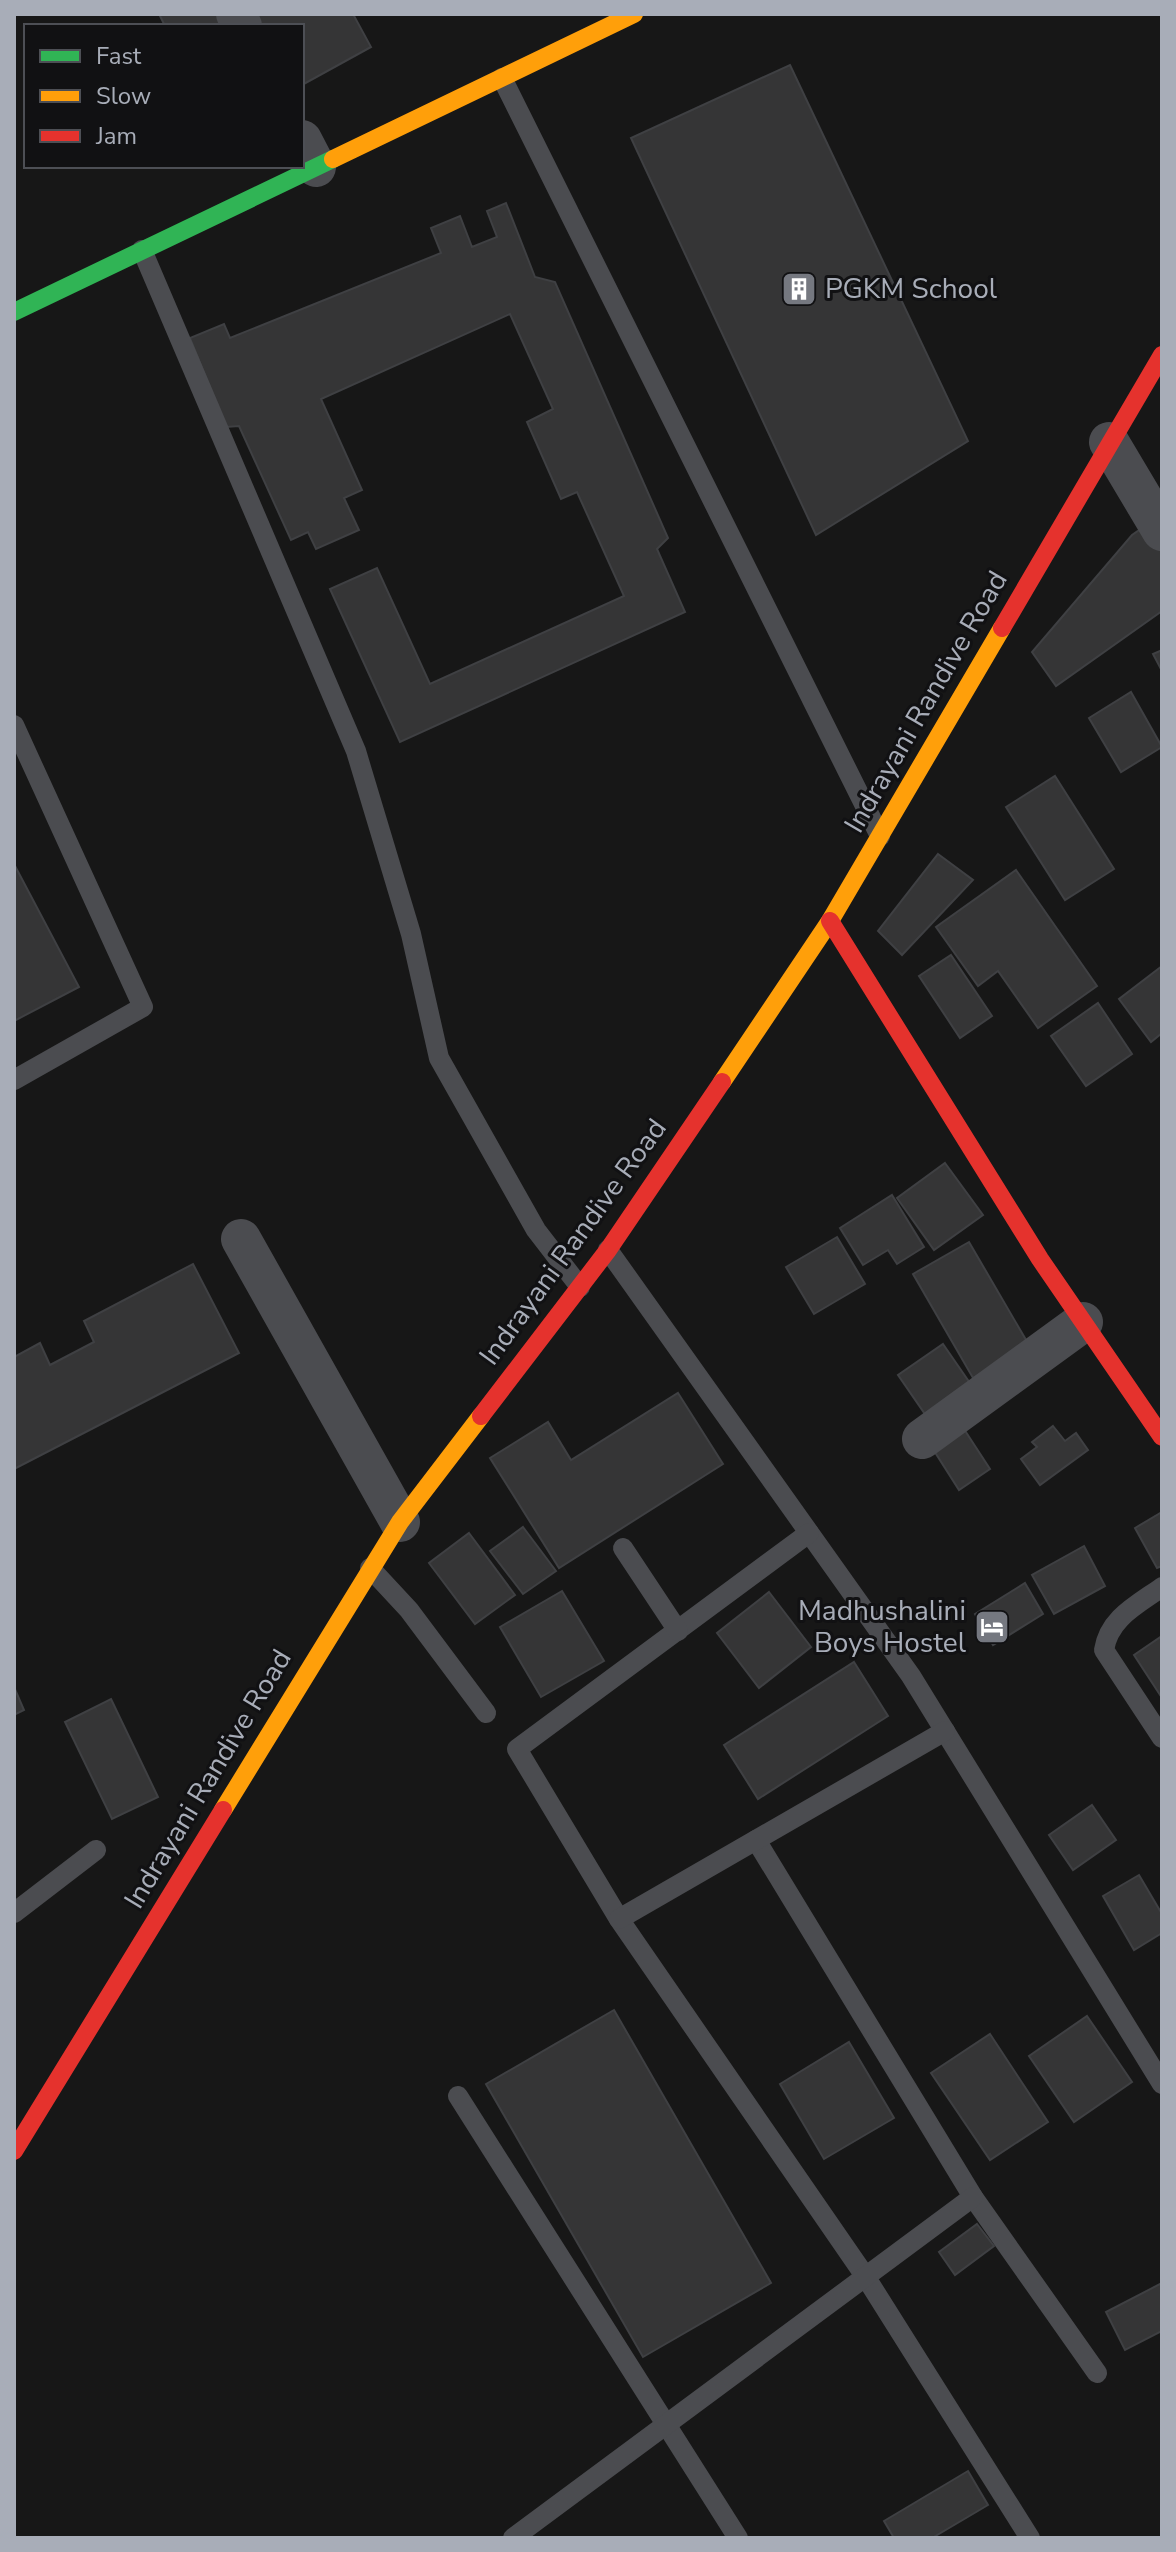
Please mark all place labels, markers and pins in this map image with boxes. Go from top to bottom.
building icon: PGKM School [780,270,818,308]
place label: PGKM School [825,270,998,308]
place label: Madhushalini Boys Hostel [798,1592,967,1662]
hotel icon: Madhushalini Boys Hostel [973,1608,1011,1646]

